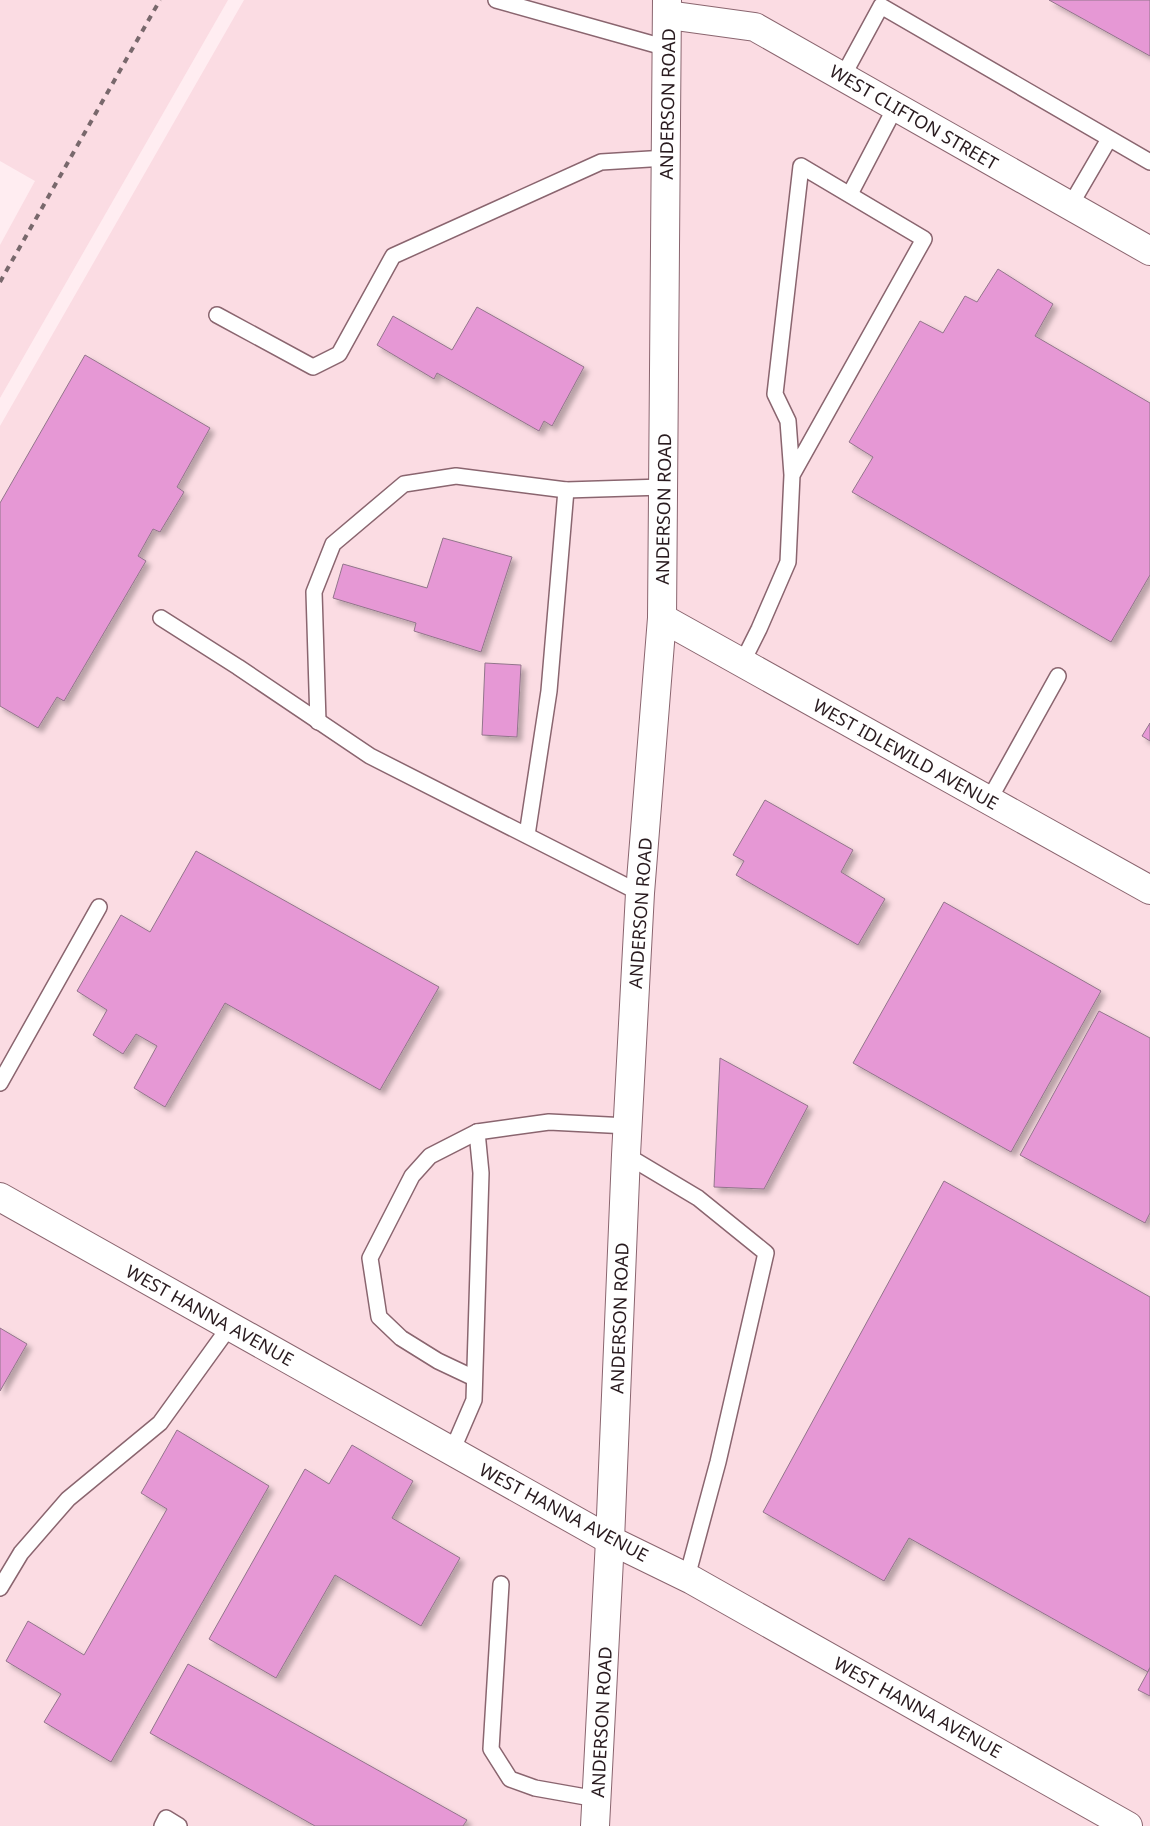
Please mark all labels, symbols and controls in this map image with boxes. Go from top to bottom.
street label: ANDERSON ROAD [654,28,680,180]
street label: WEST CLIFTON STREET [825,59,1003,175]
street label: ANDERSON ROAD [650,433,676,585]
street label: WEST IDLEWILD AVENUE [809,693,1003,815]
street label: ANDERSON ROAD [623,837,657,989]
street label: ANDERSON ROAD [604,1242,634,1394]
street label: WEST HANNA AVENUE [122,1259,298,1371]
street label: WEST HANNA AVENUE [475,1457,653,1567]
street label: ANDERSON ROAD [585,1646,617,1798]
street label: WEST HANNA AVENUE [830,1651,1006,1763]

